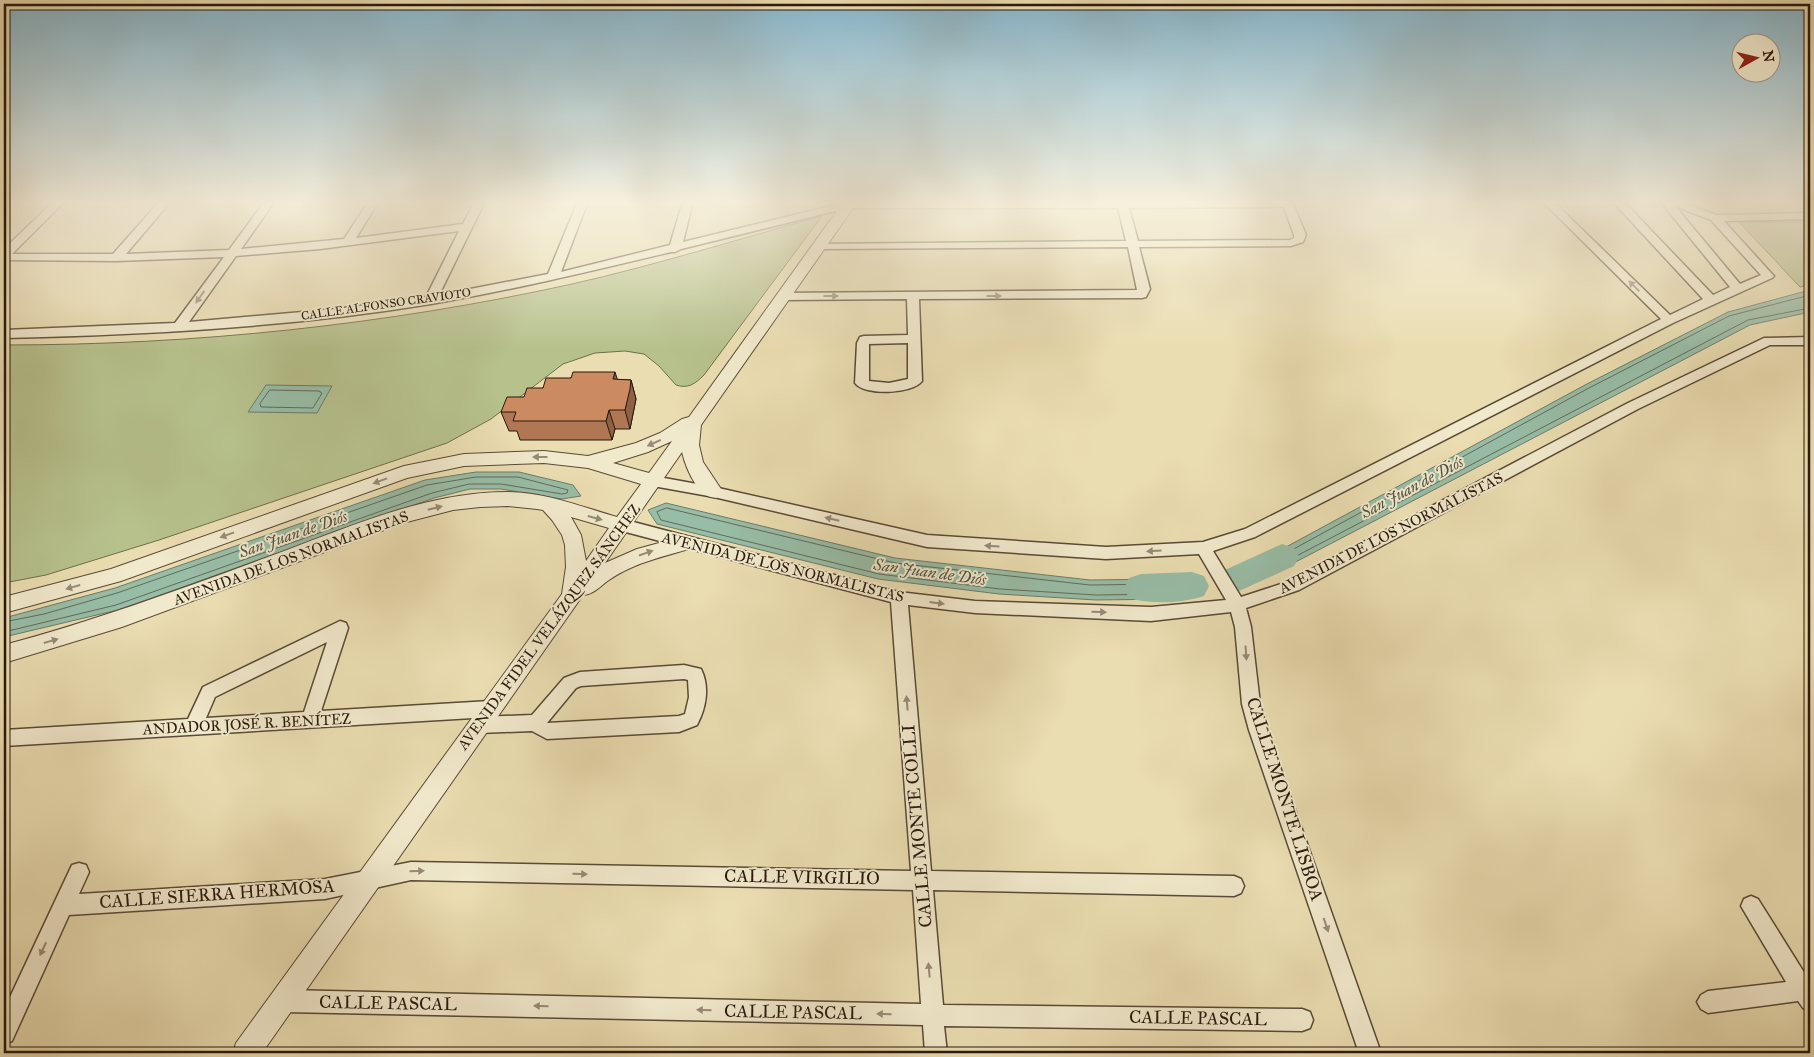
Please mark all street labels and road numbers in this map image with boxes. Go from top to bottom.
street label: CALLE ALFONSO CRAVIOTO [300,285,472,323]
street label: AVENIDA DE LOS NORMALISTAS [1275,468,1506,598]
street label: AVENIDA FIDEL VELÁZQUEZ SÁNCHEZ [452,500,644,754]
street label: AVENIDA DE LOS NORMALISTAS [170,507,411,609]
street label: AVENIDA DE LOS NORMALISTAS [659,528,906,606]
street label: CALLE MONTE LISBOA [1242,694,1328,904]
street label: ANDADOR JOSÉ R. BENÍTEZ [141,709,352,739]
street label: CALLE MONTE COLLI [897,723,937,929]
street label: CALLE VIRGILIO [724,865,880,889]
street label: CALLE SIERRA HERMOSA [99,875,335,913]
street label: CALLE PASCAL [319,991,458,1015]
street label: CALLE PASCAL [724,1000,863,1024]
street label: CALLE PASCAL [1129,1006,1268,1030]

